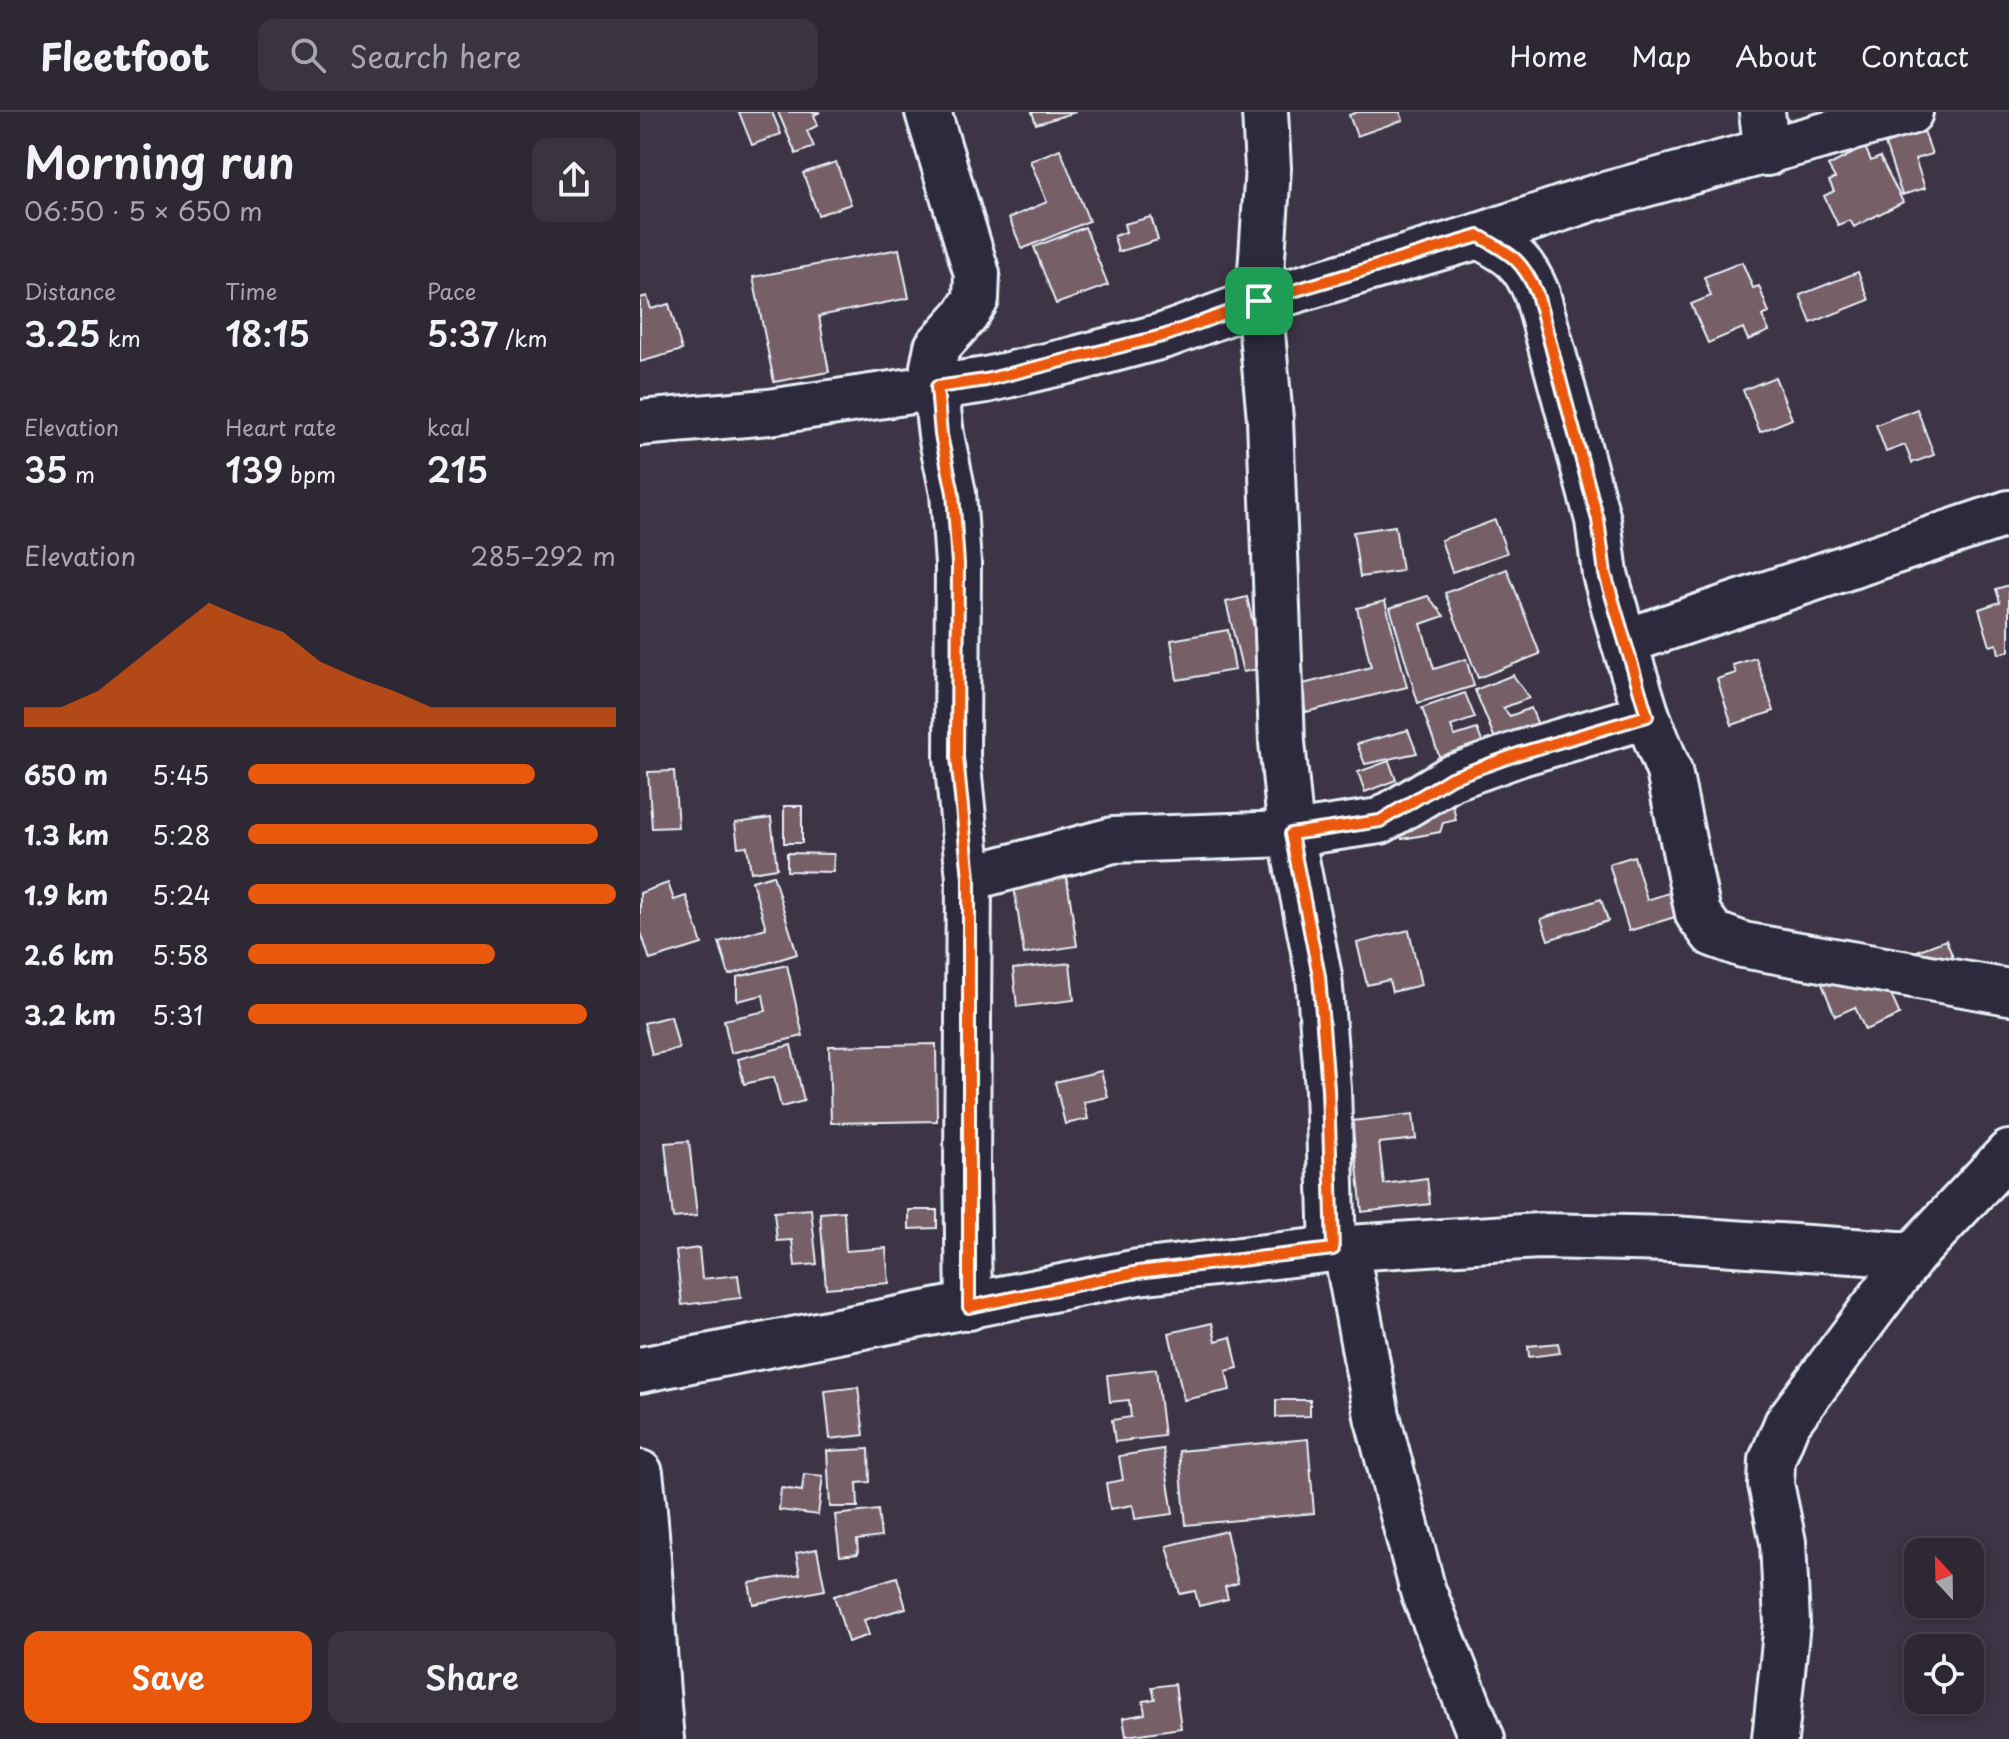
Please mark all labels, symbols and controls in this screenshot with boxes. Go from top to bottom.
search box [258,19,818,91]
text: Fleetfoot [40,27,210,84]
icon: search [286,33,330,77]
text: Search here [350,33,521,78]
text: Home [1509,34,1587,77]
text: Map [1631,34,1691,77]
text: About [1735,34,1817,77]
text: Contact [1861,34,1969,77]
text: Morning run [24,128,295,194]
button: share [532,138,616,222]
text: 06:50 · 5 × 650 m [24,191,263,230]
pin [1225,267,1293,335]
text: Distance [24,274,116,307]
text: Time [225,274,277,307]
text: Pace [427,274,476,307]
icon: arrive [1237,279,1281,323]
text: 3.25 [24,307,101,359]
text: 18:15 [225,307,310,359]
text: 5:37 [427,307,498,359]
text: km [101,321,141,354]
text: /km [498,321,547,354]
text: Elevation [24,410,119,443]
text: Heart rate [225,410,336,443]
text: kcal [427,410,471,443]
text: 35 [24,443,68,495]
text: 139 [225,443,283,495]
text: 215 [427,443,488,495]
text: m [68,457,95,490]
text: bpm [283,457,336,490]
text: Elevation [24,536,136,575]
text: 285–292 m [470,536,616,575]
text: 650 m [24,755,108,794]
text: 5:45 [152,755,209,794]
text: 1.3 km [24,815,109,854]
text: 5:28 [152,815,211,854]
text: 1.9 km [24,875,108,914]
text: 5:24 [152,875,211,914]
text: 2.6 km [24,935,114,974]
text: 5:58 [152,935,209,974]
text: 3.2 km [24,995,116,1034]
text: 5:31 [152,995,203,1034]
north arrow [1904,1538,1984,1618]
map controls [1904,1538,1984,1714]
button: Save [24,1631,312,1723]
button: Share [328,1631,616,1723]
button: locate [1904,1634,1984,1714]

